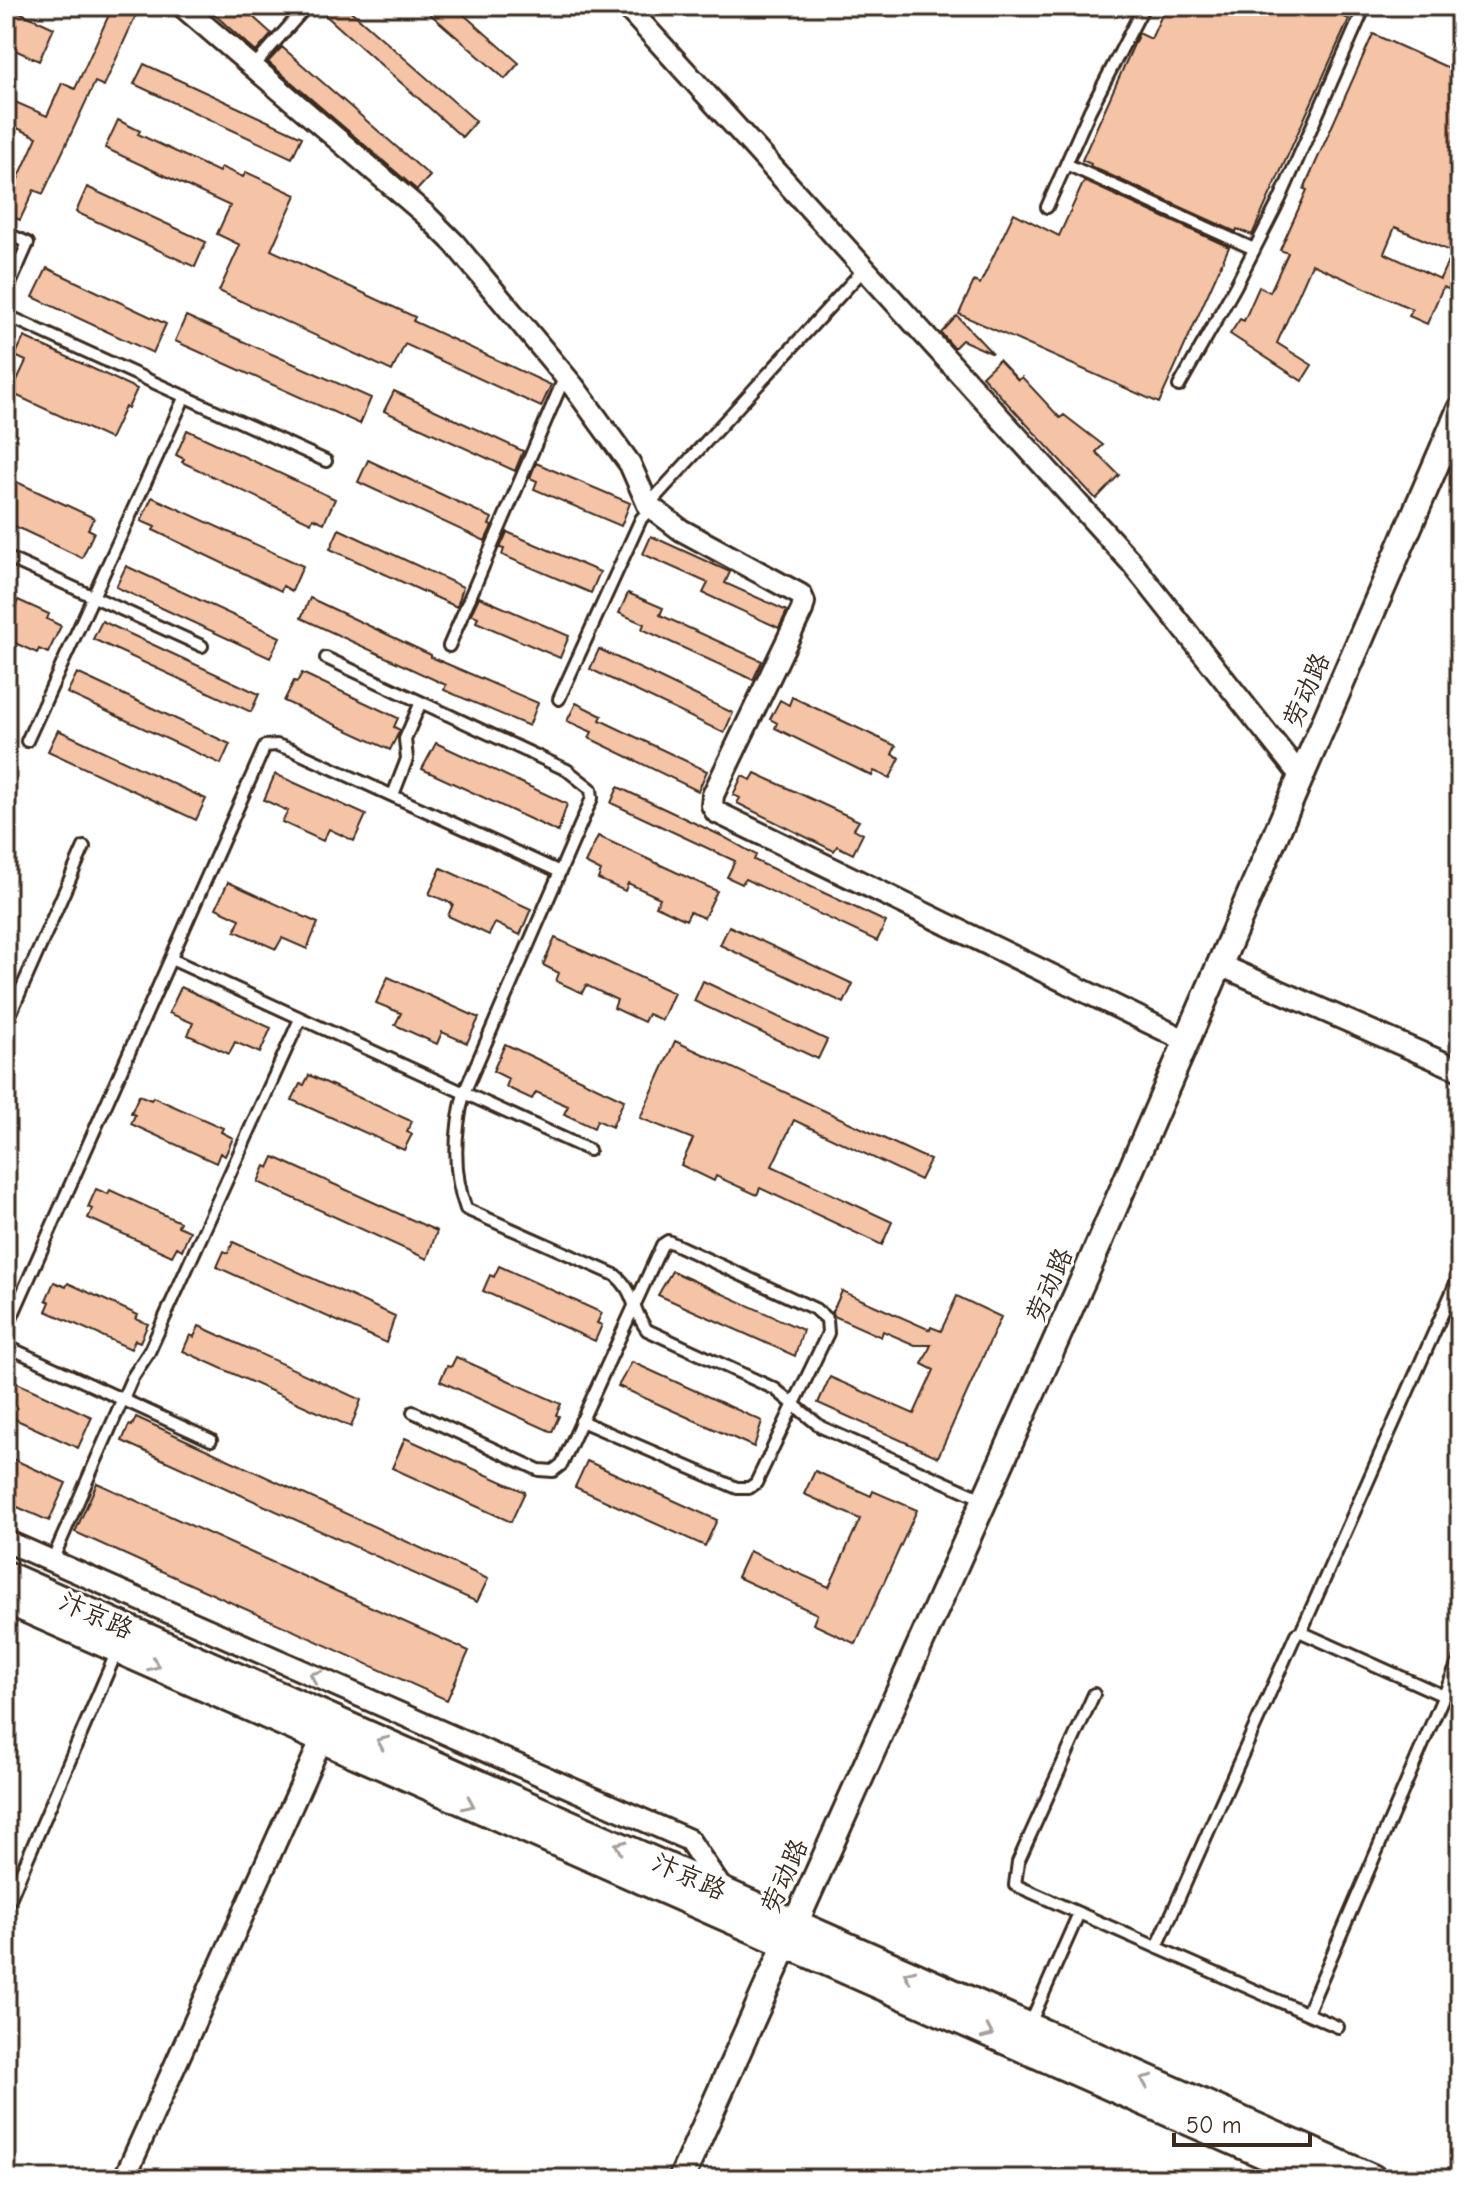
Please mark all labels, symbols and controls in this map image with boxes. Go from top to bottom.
street label: 劳动路 [1277,648,1337,732]
street label: 劳动路 [1020,1243,1080,1327]
street label: 汴京路 [54,1586,138,1646]
one-way arrow [146,1655,160,1671]
one-way arrow [309,1670,323,1686]
one-way arrow [376,1735,390,1751]
one-way arrow [461,1794,475,1810]
street label: 劳动路 [755,1834,815,1918]
one-way arrow [614,1840,628,1856]
street label: 汴京路 [647,1847,731,1907]
one-way arrow [902,1969,917,1985]
one-way arrow [980,2024,995,2040]
one-way arrow [1140,2074,1155,2090]
scale bar [1174,2097,1310,2147]
text: 50 m [1186,2111,1242,2139]

